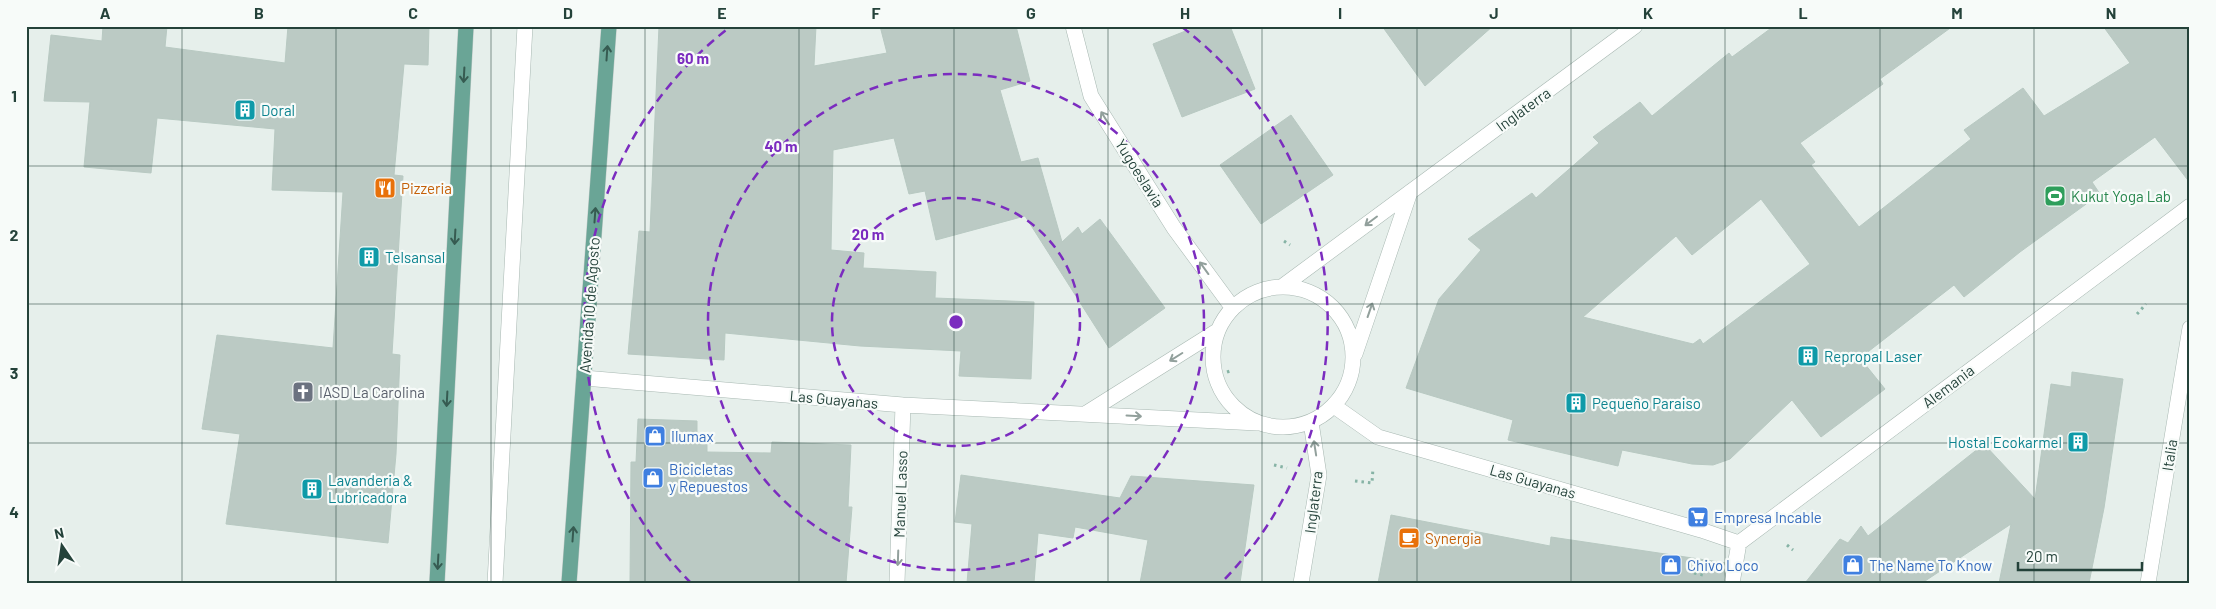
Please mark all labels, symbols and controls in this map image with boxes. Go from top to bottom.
text: A [100,3,111,22]
text: B [254,3,264,22]
text: C [408,3,418,22]
text: D [563,3,573,22]
text: E [717,3,727,22]
text: F [872,3,881,22]
text: G [1026,3,1036,22]
text: H [1180,3,1190,22]
text: I [1338,3,1342,22]
text: J [1489,3,1499,22]
text: K [1643,3,1653,22]
text: L [1798,3,1808,22]
text: M [1951,3,1963,22]
text: N [2106,3,2116,22]
one-way arrow [602,45,611,61]
text: 60 m [677,49,709,67]
one-way arrow [459,67,468,83]
street label: Inglaterra [1492,83,1554,135]
text: 1 [11,86,17,105]
building icon: Doral [233,98,257,122]
place label: Doral [261,101,295,119]
one-way arrow [1099,111,1109,125]
street label: Yugoeslavia [1112,136,1168,210]
text: 40 m [764,137,798,155]
restaurant icon: Pizzeria [373,176,397,200]
place label: Pizzeria [401,179,452,197]
sports icon: Kukut Yoga Lab [2043,184,2067,208]
place label: Kukut Yoga Lab [2071,187,2171,205]
one-way arrow [591,207,600,223]
one-way arrow [1364,216,1378,226]
text: 2 [10,225,19,244]
text: 20 m [852,225,884,243]
one-way arrow [451,229,460,245]
street label: Avenida 10 de Agosto [575,237,603,373]
building icon: Telsansal [357,245,381,269]
place label: Telsansal [385,248,445,266]
one-way arrow [1198,262,1209,275]
one-way arrow [1366,302,1376,318]
centre of rings [947,313,965,331]
building icon: Repropal Laser [1796,344,1820,368]
place label: Repropal Laser [1824,347,1923,365]
one-way arrow [1169,351,1183,362]
street label: Alemania [1919,361,1977,411]
text: 3 [10,363,18,382]
church icon: IASD La Carolina [291,380,315,404]
place label: IASD La Carolina [319,383,425,401]
street label: Las Guayanas [789,386,879,412]
one-way arrow [442,391,451,407]
building icon: Pequeño Paraiso [1564,391,1588,415]
place label: Pequeño Paraiso [1592,394,1701,412]
one-way arrow [1126,412,1142,421]
shop icon: Ilumax [643,424,667,448]
place label: Ilumax [671,427,714,445]
building icon: Hostal Ecokarmel [2066,430,2090,454]
place label: Hostal Ecokarmel [1948,433,2062,451]
street label: Italia [2158,438,2180,472]
one-way arrow [1310,441,1320,457]
street label: Manuel Lasso [889,450,911,538]
place label: Bicicletas y Repuestos [669,460,748,495]
street label: Las Guayanas [1488,460,1578,502]
shop icon: Bicicletas y Repuestos [641,466,665,490]
street label: Inglaterra [1300,470,1326,534]
place label: Lavanderia & Lubricadora [328,471,413,506]
building icon: Lavanderia & Lubricadora [300,477,324,501]
text: 4 [9,502,19,521]
supermarket icon: Empresa Incable [1686,505,1710,529]
place label: Empresa Incable [1714,508,1822,526]
north arrow [38,522,88,572]
text: N [53,524,65,542]
one-way arrow [568,526,577,542]
cafe icon: Synergia [1397,526,1421,550]
place label: Synergia [1425,529,1481,547]
scale bar [2018,539,2142,571]
text: 20 m [2026,547,2058,565]
one-way arrow [893,550,902,566]
one-way arrow [433,553,442,569]
shop icon: Chivo Loco [1659,553,1683,577]
shop icon: The Name To Know [1841,553,1865,577]
place label: Chivo Loco [1687,556,1759,574]
place label: The Name To Know [1869,556,1992,574]

